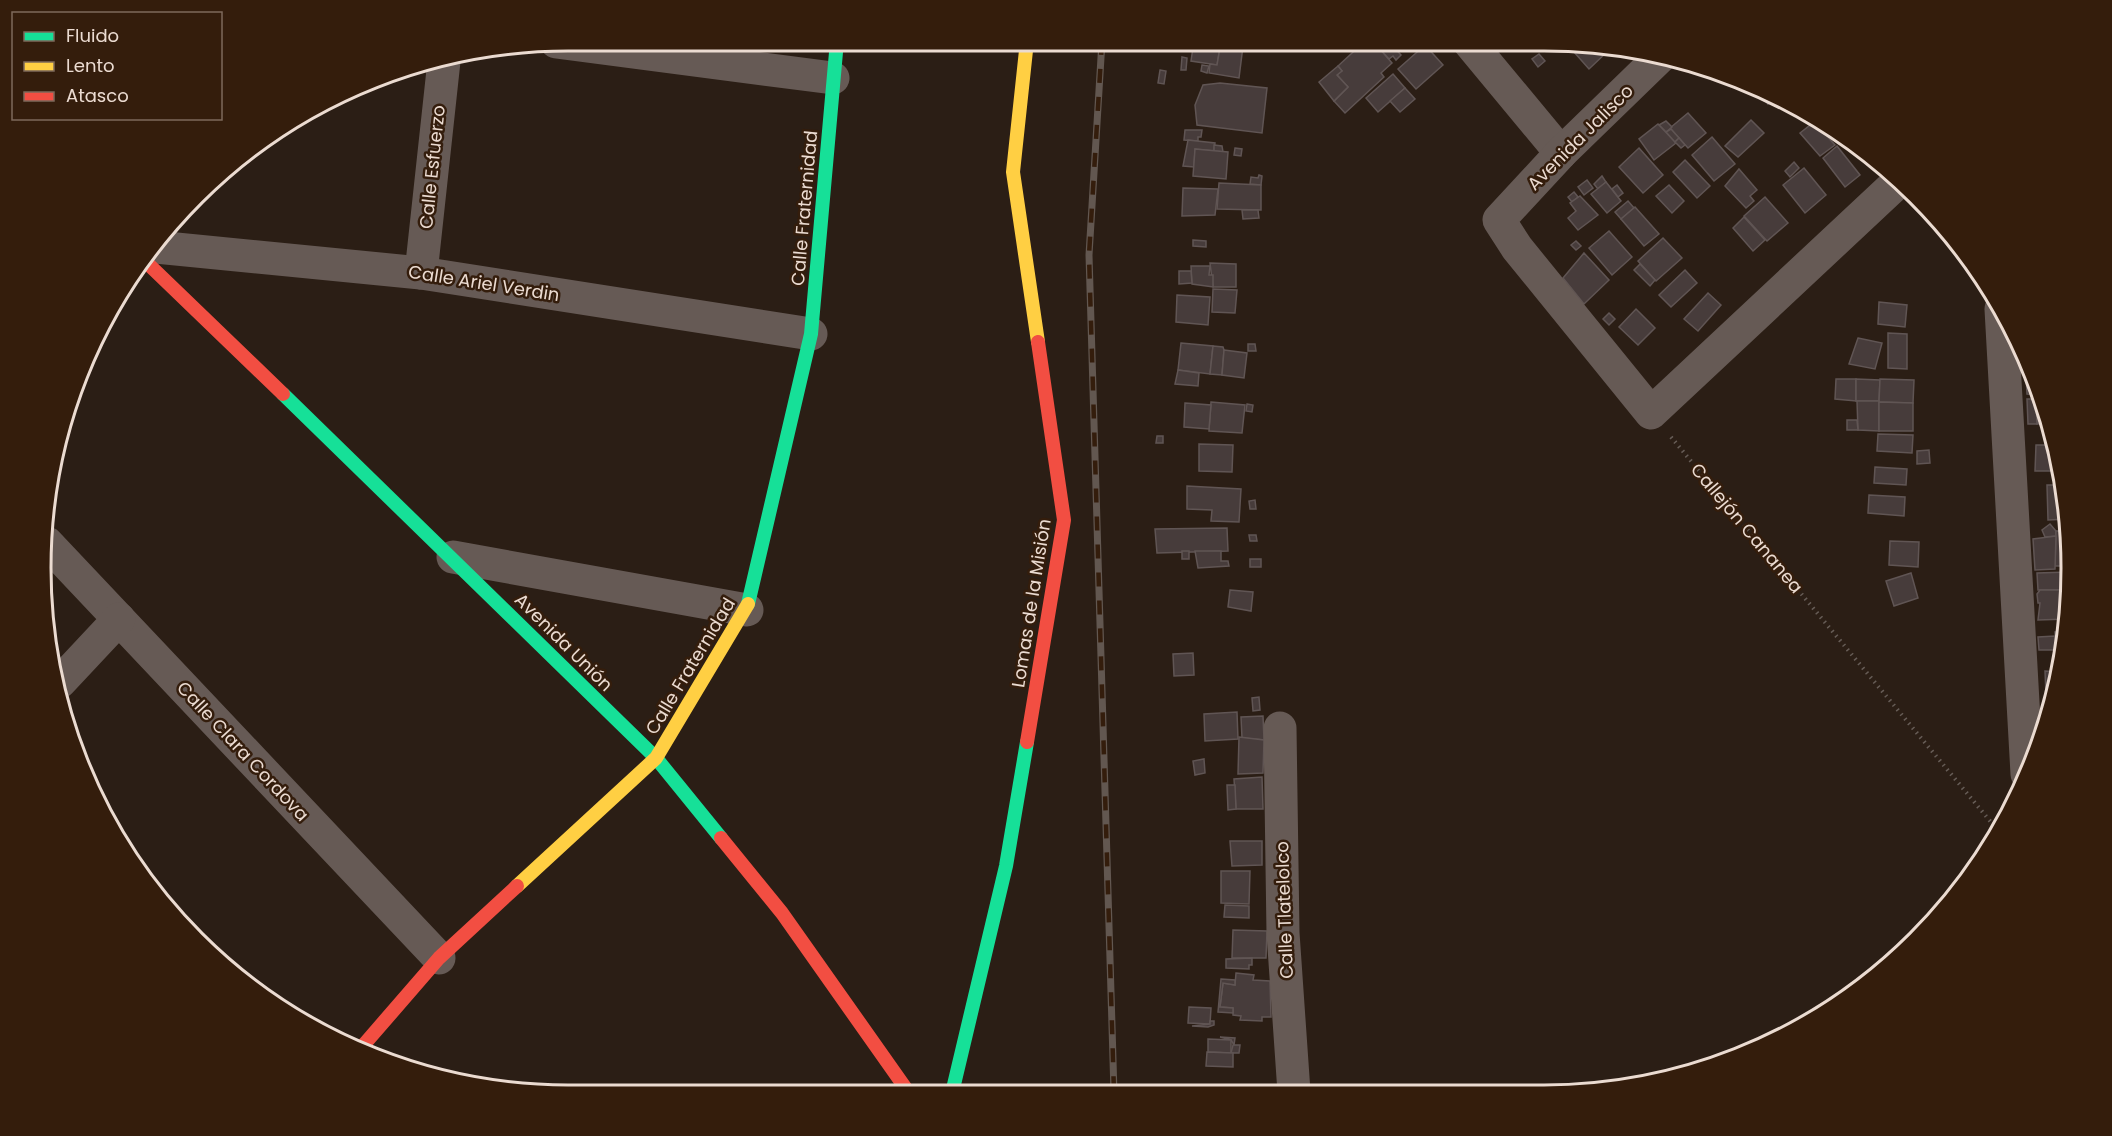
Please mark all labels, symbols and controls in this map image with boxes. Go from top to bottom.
legend [12,12,222,120]
text: Fluido [66,23,119,48]
text: Lento [66,53,115,78]
street label: Avenida Jalisco [1521,78,1639,196]
text: Atasco [66,83,129,108]
street label: Calle Esfuerzo [413,104,451,230]
street label: Calle Fraternidad [785,129,823,287]
street label: Calle Ariel Verdin [407,259,561,307]
street label: Callejón Cananea [1685,458,1809,598]
street label: Lomas de la Misión [1005,517,1057,689]
street label: Avenida Unión [509,587,619,697]
street label: Calle Fraternidad [639,593,741,739]
street label: Calle Clara Cordova [171,675,315,827]
street label: Calle Tlatelolco [1269,841,1299,979]

